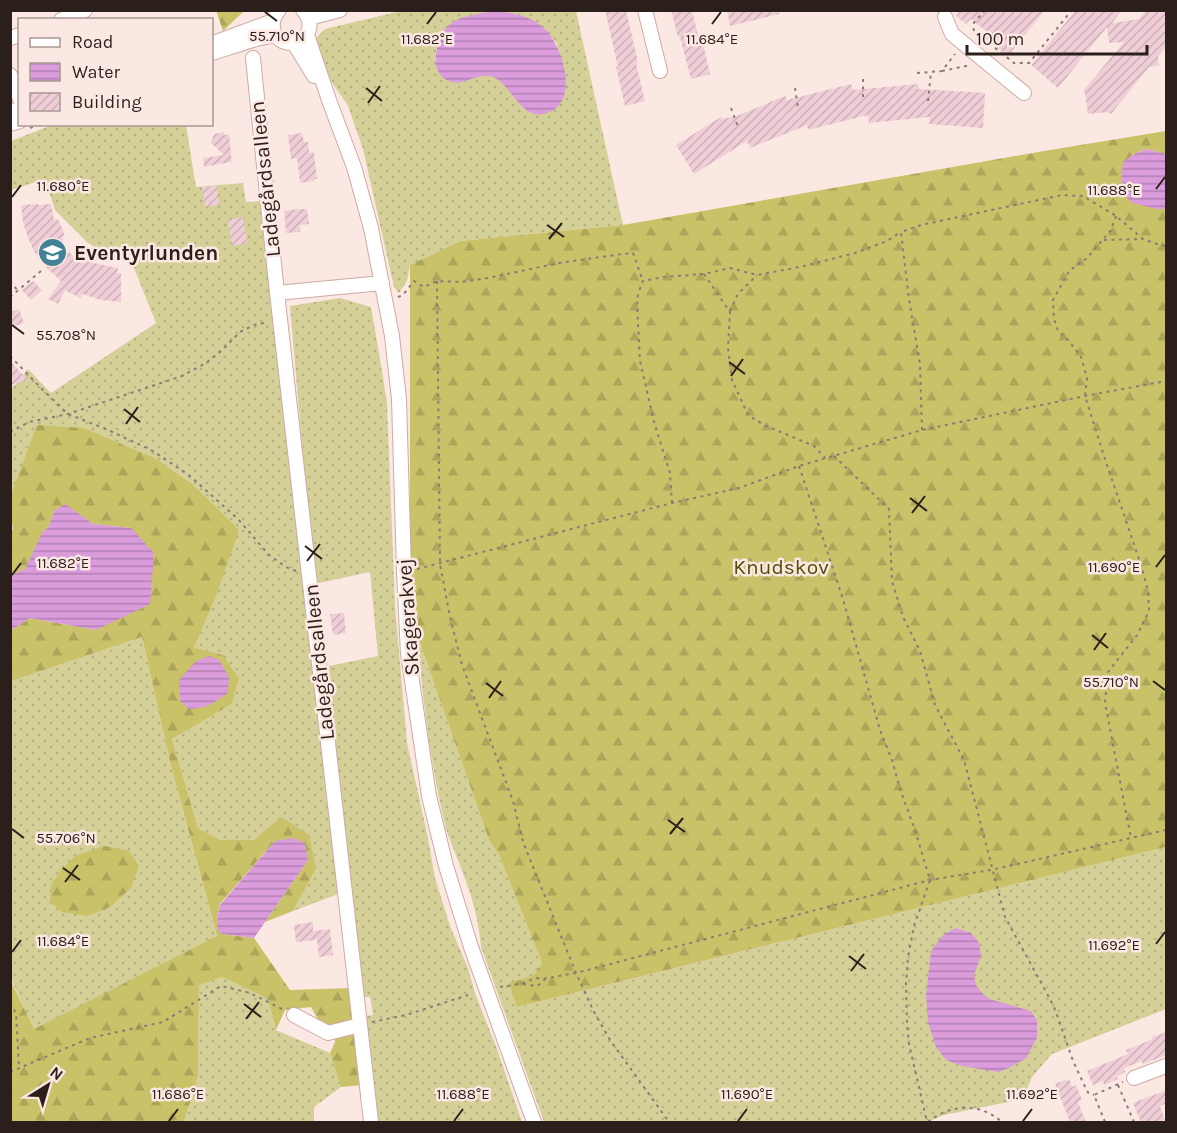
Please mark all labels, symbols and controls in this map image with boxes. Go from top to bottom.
legend [18,18,213,126]
scale bar [967,18,1147,56]
text: 55.710°N [249,27,305,45]
text: 100 m [976,28,1024,50]
text: 11.682°E [401,30,453,48]
text: 11.684°E [686,30,738,48]
text: Road [72,31,113,53]
text: Water [72,61,120,83]
text: Building [72,91,142,113]
street label: Ladegårdsalleen [245,100,285,258]
text: 11.680°E [37,177,89,195]
text: 11.688°E [1087,181,1141,199]
school or university icon: Eventyrlunden [37,237,69,269]
place label: Eventyrlunden [74,241,218,265]
text: 55.708°N [36,326,96,344]
text: 11.682°E [37,554,89,572]
park label: Knudskov [733,555,829,579]
street label: Skagerakvej [392,557,424,677]
text: 11.690°E [1088,558,1140,576]
street label: Ladegårdsalleen [299,583,339,741]
text: 55.710°N [1083,673,1139,691]
text: 55.706°N [36,829,96,847]
text: 11.684°E [37,932,89,950]
text: 11.692°E [1088,936,1140,954]
north arrow [18,1055,78,1115]
text: N [46,1062,67,1084]
text: 11.686°E [152,1085,204,1103]
text: 11.688°E [436,1085,490,1103]
text: 11.690°E [721,1085,773,1103]
text: 11.692°E [1006,1085,1058,1103]

